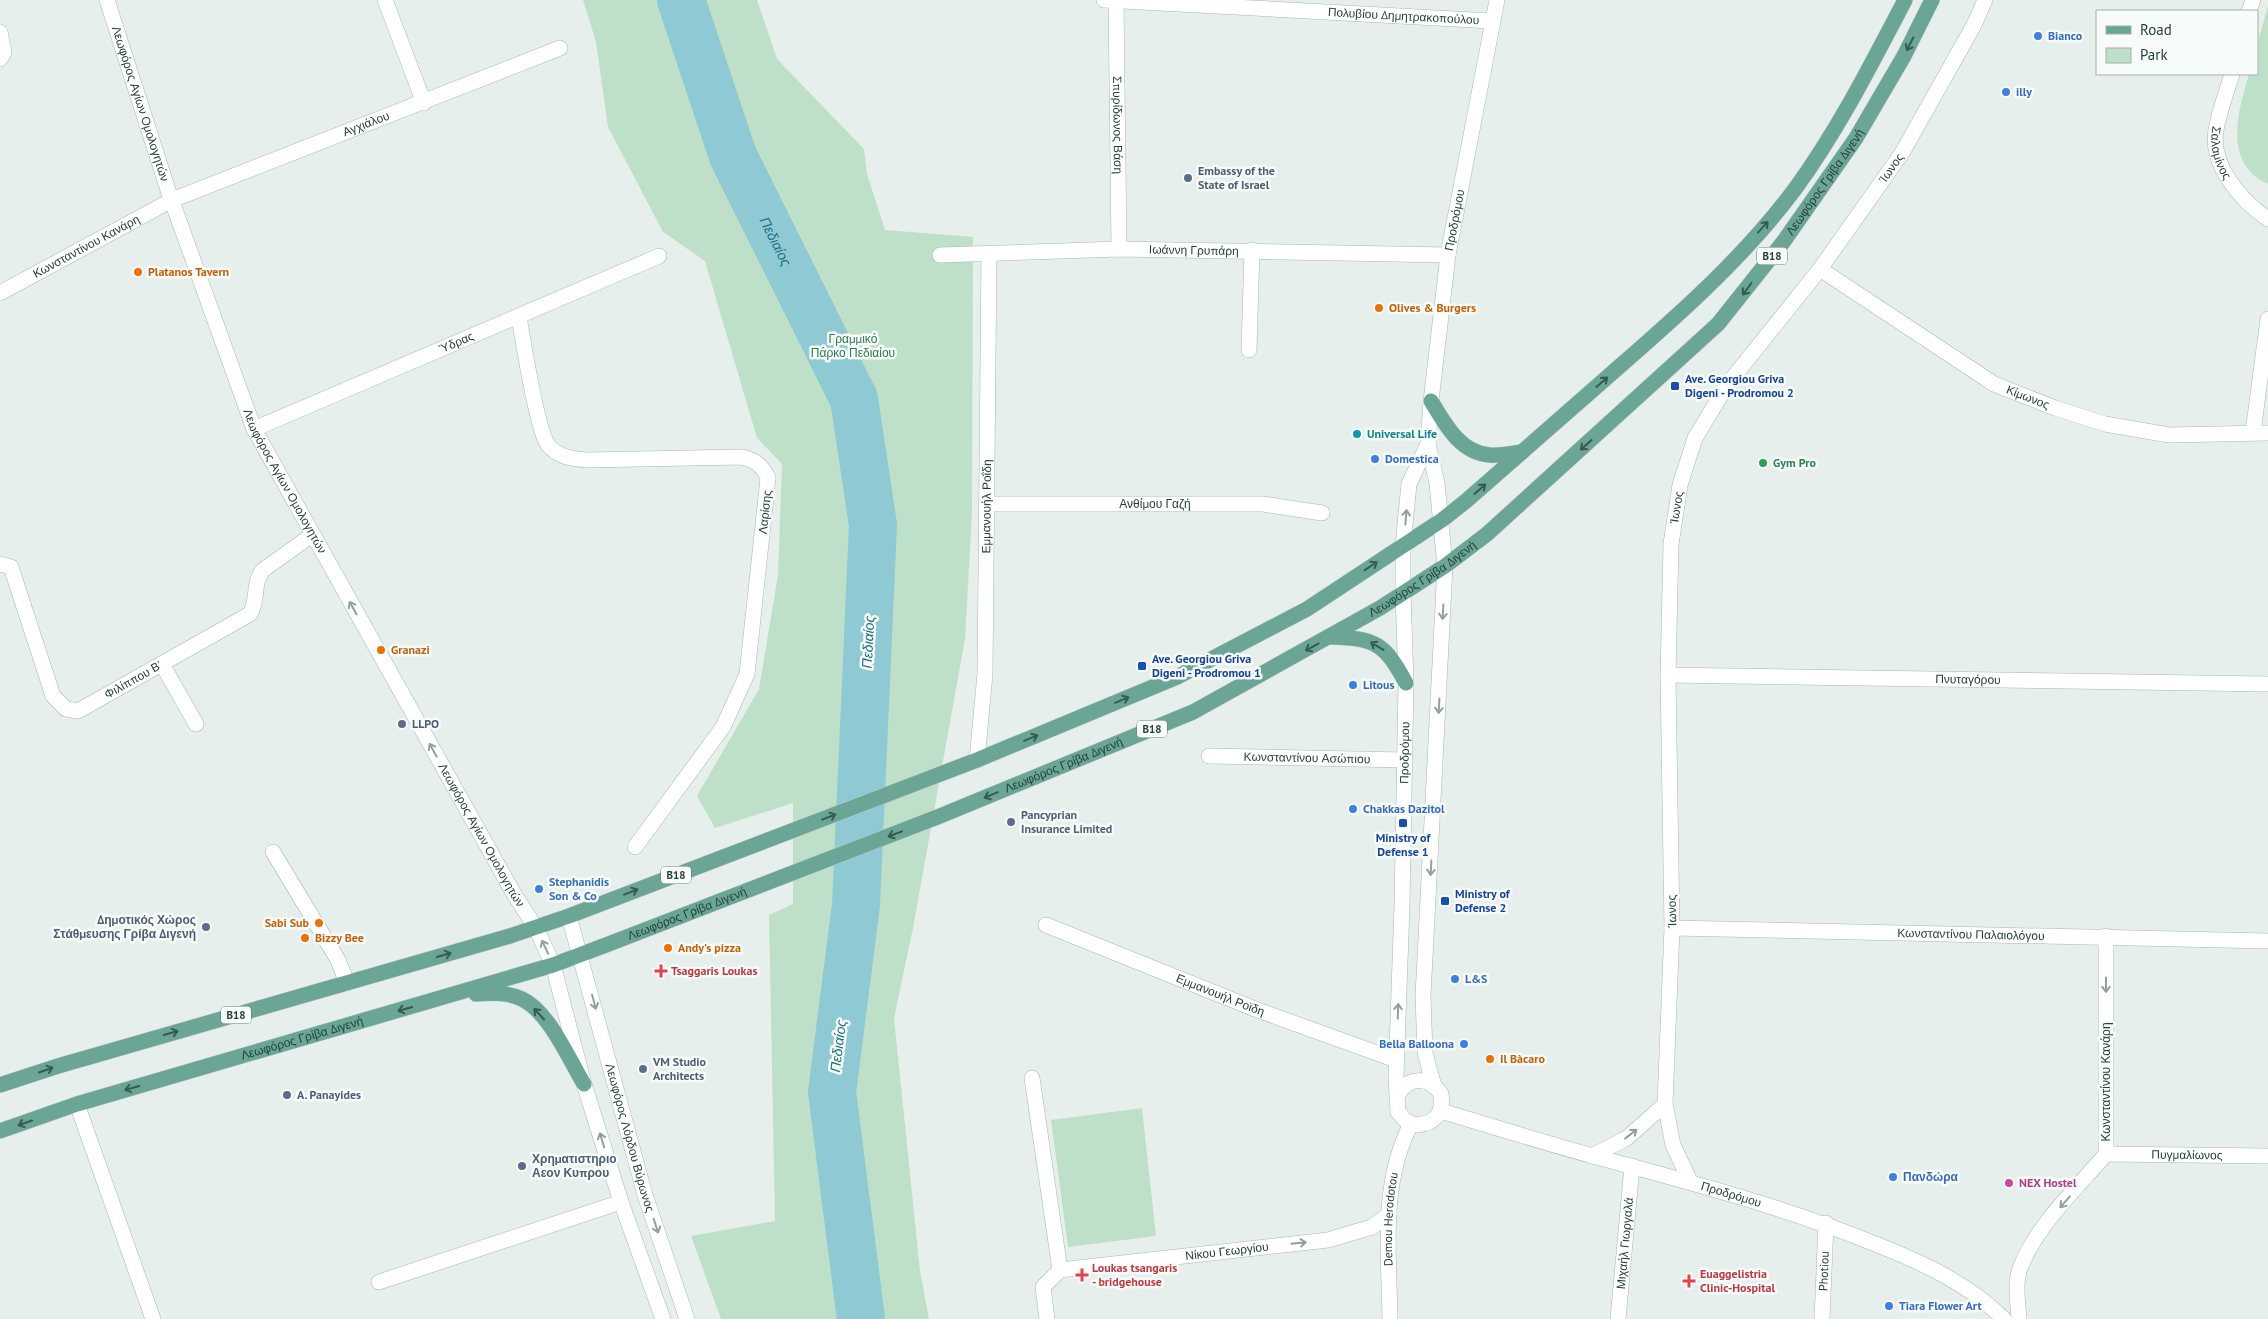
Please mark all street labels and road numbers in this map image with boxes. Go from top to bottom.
street label: Πολυβίου Δημητρακοπούλου [1327,4,1480,27]
street label: Λεωφόρος Αγίων Ομολογητών [109,24,173,183]
street label: Σπυρίδωνος Βάση [1110,76,1126,174]
street label: Αγχιάλου [340,108,391,139]
street label: Σαλαμίνος [2208,125,2235,182]
street label: Λεωφόρος Γρίβα Διγενή [1782,126,1867,238]
street label: Ίωνος [1875,150,1907,186]
street label: Προδρόμου [1441,188,1467,252]
street label: Κωνσταντίνου Κανάρη [30,211,142,281]
street label: Ιωάννη Γρυπάρη [1149,242,1239,258]
road number: B18 [1757,248,1787,264]
street label: Ύδρας [436,328,476,356]
street label: Κίμωνος [2004,382,2052,412]
street label: Λεωφόρος Αγίων Ομολογητών [240,407,330,556]
street label: Εμμανουήλ Ροΐδη [978,459,994,553]
street label: Λαρίσης [755,489,774,535]
street label: Ίωνος [1666,490,1686,525]
street label: Ανθίμου Γαζή [1119,496,1191,511]
street label: Λεωφόρος Γρίβα Διγενή [1366,537,1479,620]
street label: Φιλίππου Β' [101,657,165,702]
street label: Πνυταγόρου [1935,671,2001,687]
road number: B18 [1137,721,1167,738]
street label: Προδρόμου [1396,722,1412,784]
street label: Λεωφόρος Γρίβα Διγενή [1002,734,1125,796]
street label: Κωνσταντίνου Ασώπιου [1243,749,1370,766]
street label: Λεωφόρος Αγίων Ομολογητών [435,760,528,909]
road number: B18 [661,866,691,884]
street label: Λεωφόρος Γρίβα Διγενή [625,883,749,943]
street label: Ίωνος [1664,894,1679,928]
street label: Κωνσταντίνου Παλαιολόγου [1897,925,2045,943]
street label: Εμμανουήλ Ροϊδη [1174,970,1267,1019]
road number: B18 [221,1006,251,1024]
street label: Λεωφόρος Γρίβα Διγενή [239,1013,365,1063]
street label: Κωνσταντίνου Κανάρη [2098,1022,2113,1142]
street label: Λεωφόρος Λόρδου Βύρωνος [602,1062,658,1214]
street label: Πυγμαλίωνος [2151,1147,2223,1162]
street label: Demou Herodotou [1380,1171,1401,1266]
street label: Προδρόμου [1699,1178,1763,1210]
street label: Μιχαήλ Γιωργαλά [1613,1197,1636,1290]
street label: Νίκου Γεωργίου [1184,1239,1269,1263]
street label: Photiou [1815,1251,1832,1291]

